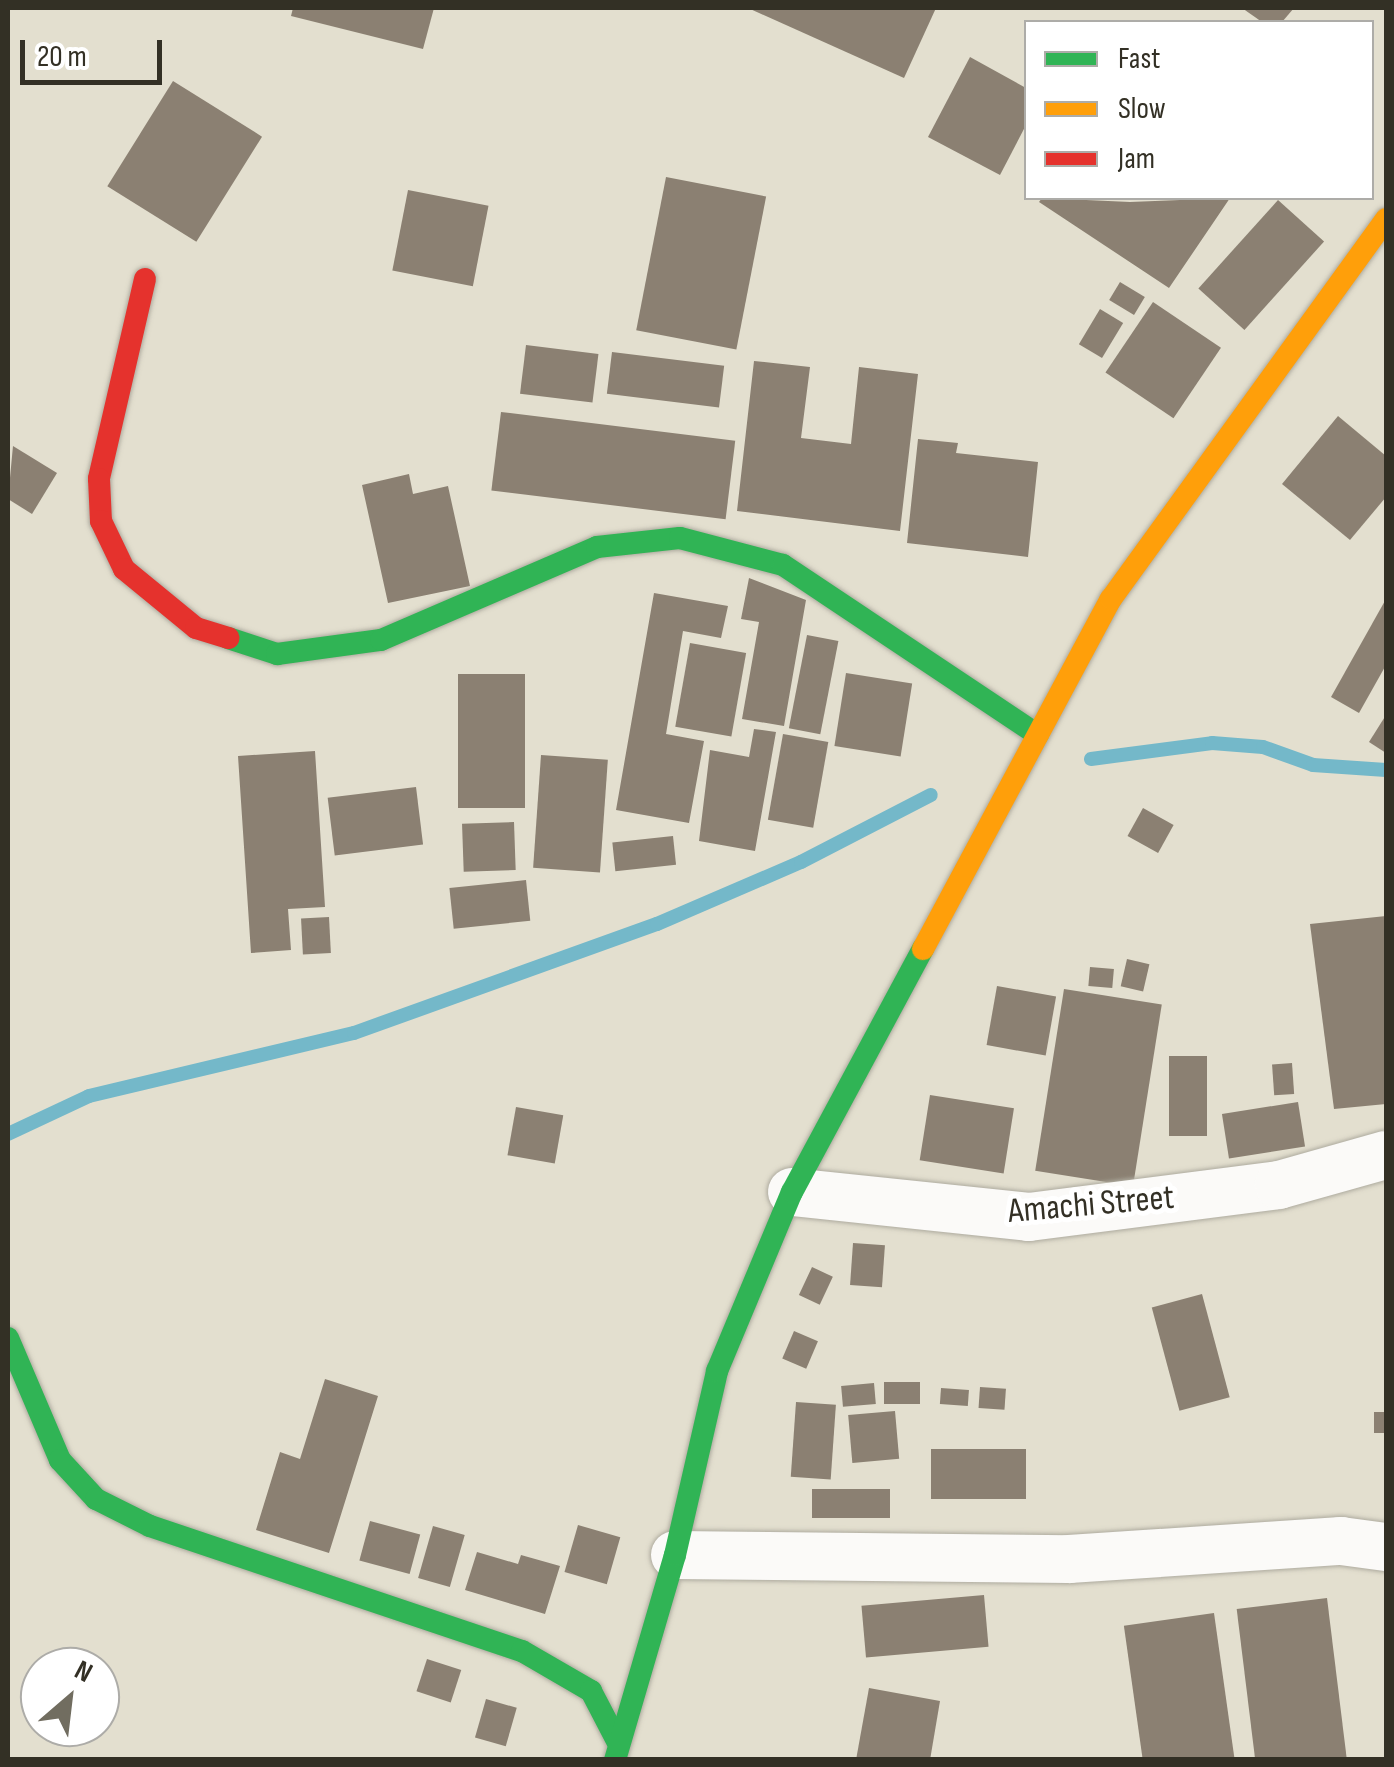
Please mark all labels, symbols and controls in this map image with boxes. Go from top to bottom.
scale bar [25,20,168,82]
legend [1024,20,1374,200]
text: 20 m [37,39,87,75]
text: Fast [1118,41,1160,77]
text: Slow [1118,91,1166,127]
text: Jam [1118,141,1155,177]
street label: Amachi Street [1006,1177,1176,1233]
north arrow [20,1647,120,1747]
text: N [69,1654,98,1690]

